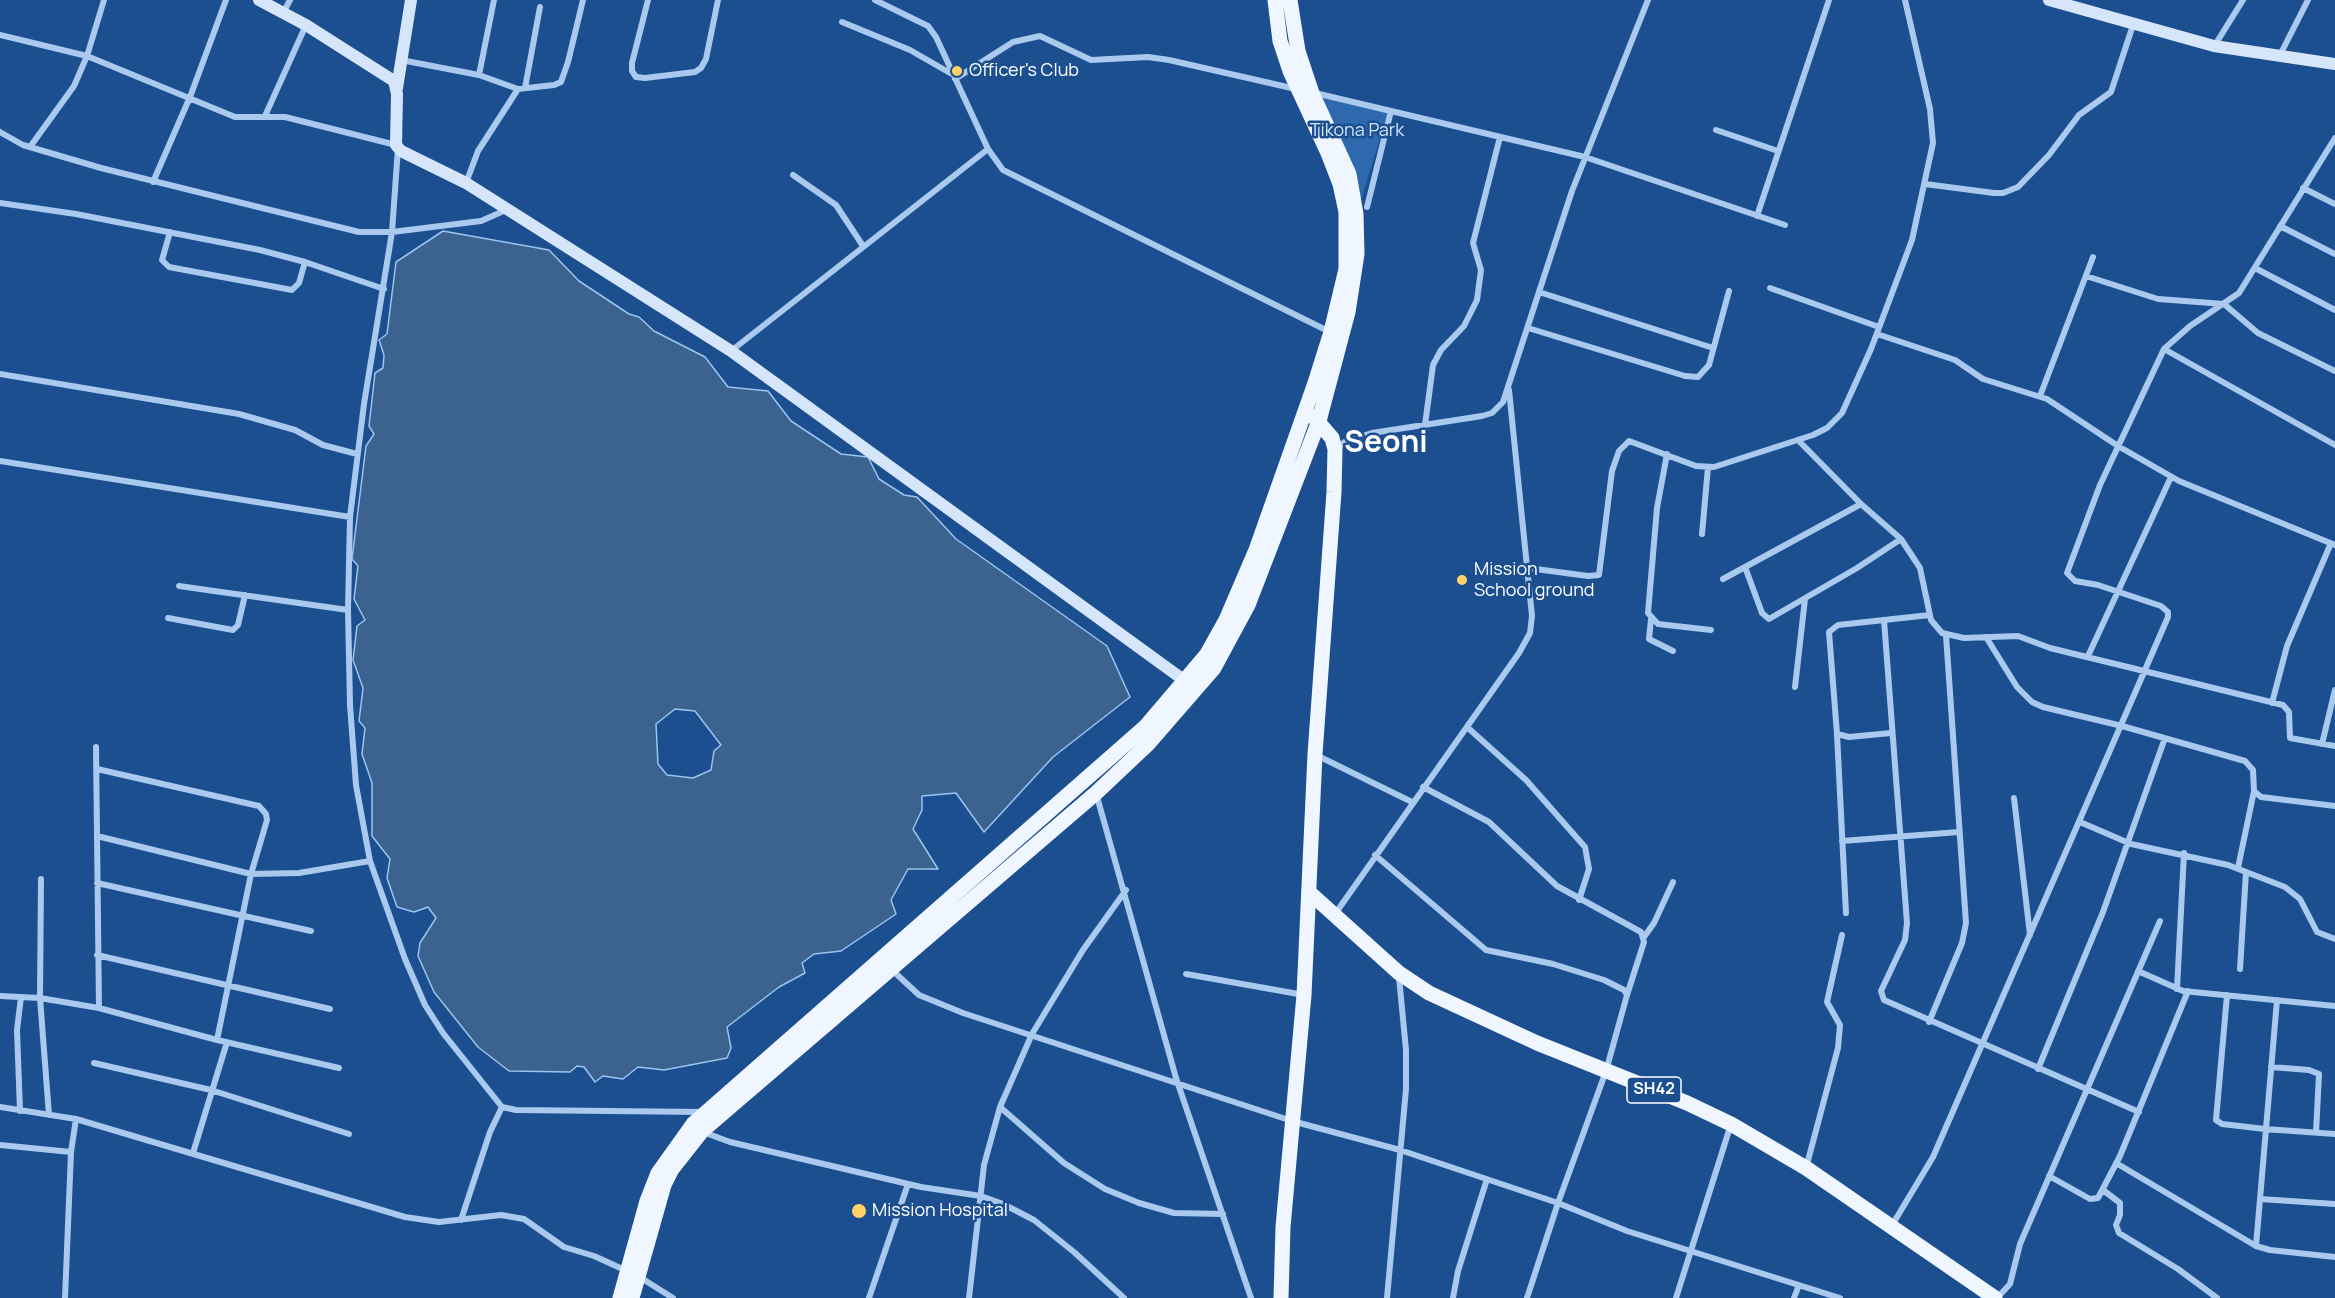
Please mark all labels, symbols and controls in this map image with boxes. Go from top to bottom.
place label: Officer's Club [969,60,1079,82]
marker: Officer's Club [950,64,964,78]
park label: Tikona Park [1310,120,1404,142]
district label: Seoni [1344,426,1428,462]
place label: Mission School ground [1474,559,1594,602]
marker: Mission School ground [1455,573,1469,587]
road number: SH42 [1627,1077,1681,1103]
place label: Mission Hospital [872,1200,1008,1222]
marker: Mission Hospital [850,1202,868,1220]

